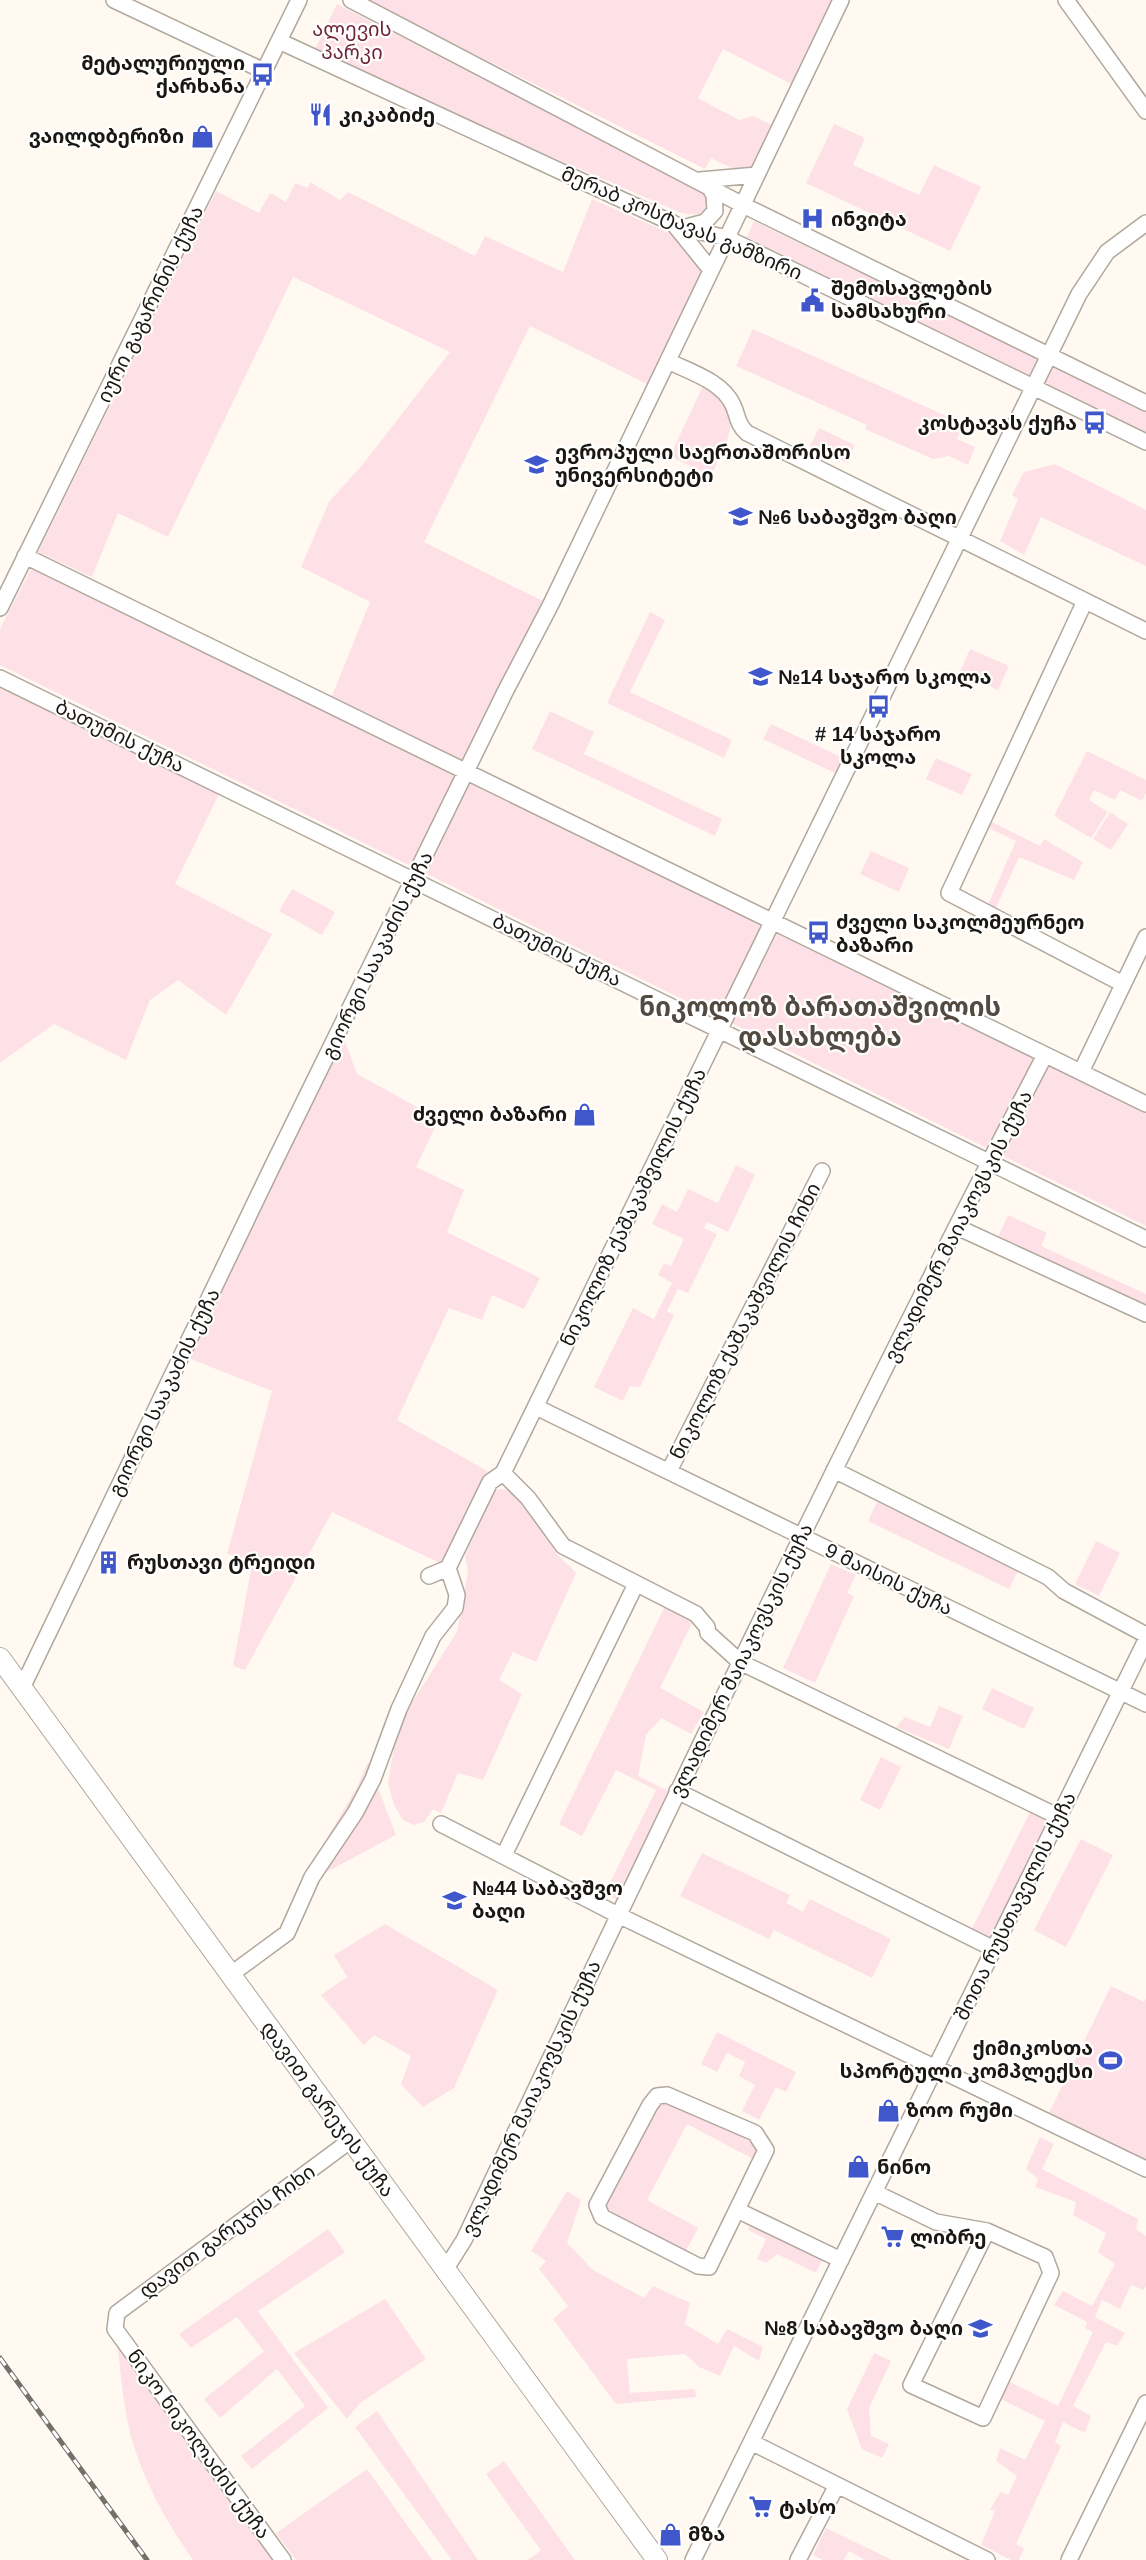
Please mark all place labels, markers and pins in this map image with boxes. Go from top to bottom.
place label: მეტალურიული ქარხანა [81,52,245,98]
bus stop icon: მეტალურიული ქარხანა [250,61,276,87]
restaurant icon: კიკაბიძე [308,102,334,128]
place label: კიკაბიძე [339,104,435,127]
shop icon: ვაილდბერიზი [189,123,215,149]
place label: ვაილდბერიზი [29,125,184,149]
hospital icon: ინვიტა [800,206,826,232]
place label: ინვიტა [831,208,907,231]
place label: შემოსავლების სამსახური [831,277,992,323]
public building icon: შემოსავლების სამსახური [800,287,826,313]
bus stop icon: კოსტავას ქუჩა [1082,410,1108,436]
place label: კოსტავას ქუჩა [918,412,1077,435]
place label: ევროპული საერთაშორისო უნივერსიტეტი [555,441,851,487]
school or university icon: ევროპული საერთაშორისო უნივერსიტეტი [524,451,550,477]
school or university icon: №6 საბავშვო ბაღი [727,504,753,530]
place label: №6 საბავშვო ბაღი [758,506,957,530]
school or university icon: №14 საჯარო სკოლა [747,664,773,690]
place label: №14 საჯარო სკოლა [778,666,991,689]
bus stop icon: # 14 საჯარო სკოლა [865,693,891,719]
place label: # 14 საჯარო სკოლა [815,723,941,769]
place label: ძველი საკოლმეურნეო ბაზარი [836,911,1085,956]
bus stop icon: ძველი საკოლმეურნეო ბაზარი [805,920,831,946]
shop icon: ძველი ბაზარი [572,1101,598,1127]
place label: ძველი ბაზარი [413,1103,567,1126]
building icon: რუსთავი ტრეიდი [96,1549,122,1575]
place label: რუსთავი ტრეიდი [127,1551,315,1575]
place label: №44 საბავშვო ბაღი [472,1877,623,1924]
school or university icon: №44 საბავშვო ბაღი [441,1887,467,1913]
place label: ქიმიკოსთა სპორტული კომპლექსი [840,2037,1093,2083]
sports icon: ქიმიკოსთა სპორტული კომპლექსი [1098,2047,1124,2073]
shop icon: ზოო რუმი [875,2097,901,2123]
place label: ზოო რუმი [906,2099,1013,2122]
shop icon: ნინო [846,2154,872,2180]
place label: ნინო [877,2156,931,2178]
supermarket icon: ლიბრე [879,2224,905,2250]
place label: ლიბრე [910,2226,987,2249]
school or university icon: №8 საბავშვო ბაღი [968,2315,994,2341]
place label: №8 საბავშვო ბაღი [764,2317,963,2341]
supermarket icon: ტასო [748,2494,774,2520]
place label: ტასო [779,2496,836,2519]
shop icon: მზა [657,2521,683,2547]
place label: მზა [688,2523,725,2545]

